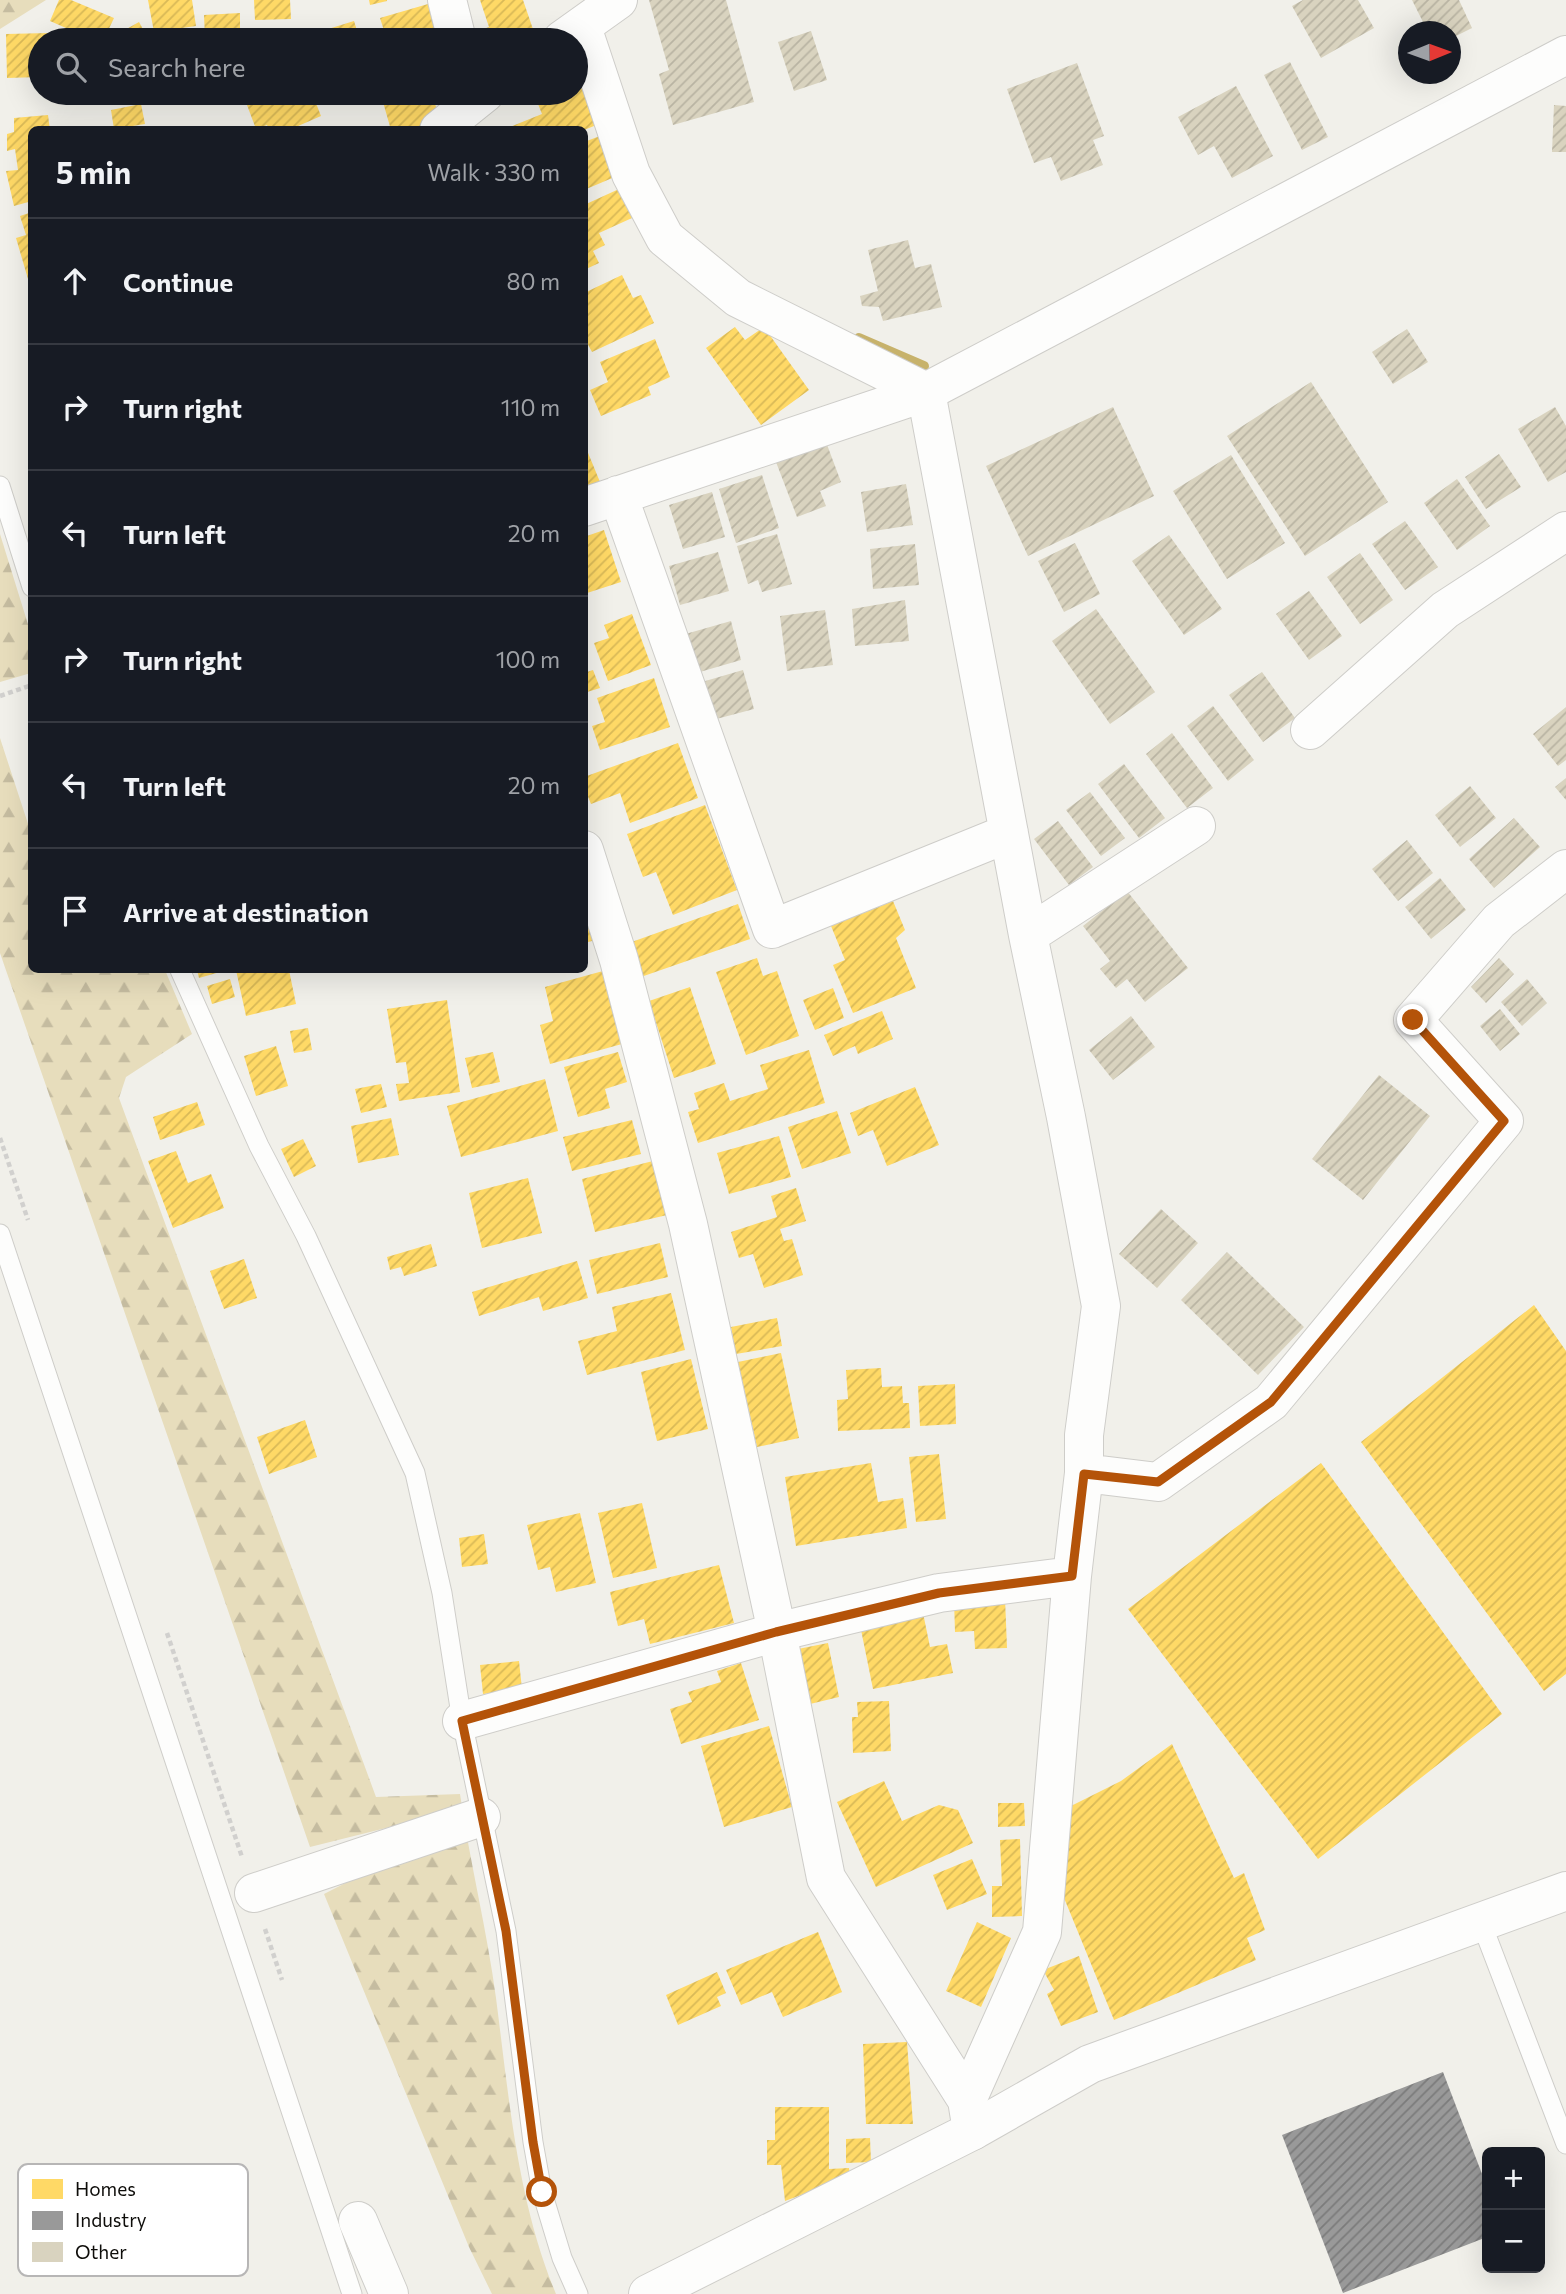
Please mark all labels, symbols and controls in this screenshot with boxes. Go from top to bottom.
north arrow [1398,21,1461,84]
search box [28,28,588,105]
icon: search [52,48,90,86]
text: Search here [108,51,246,82]
text: 5 min [56,153,131,190]
text: Walk · 330 m [428,158,560,186]
icon: ahead [56,262,94,300]
text: Continue [123,266,233,297]
text: 80 m [507,267,560,295]
icon: right [56,388,94,426]
text: Turn right [123,392,242,423]
text: 110 m [501,393,560,421]
icon: left [56,514,94,552]
text: Turn left [123,518,226,549]
text: 20 m [508,519,560,547]
icon: right [56,640,94,678]
text: Turn right [123,644,242,675]
text: 100 m [496,645,560,673]
icon: left [56,766,94,804]
text: Turn left [123,770,226,801]
text: 20 m [508,771,560,799]
icon: arrive [56,892,94,930]
text: Arrive at destination [123,896,369,927]
route end [1397,1004,1428,1035]
map controls [1482,2147,1545,2273]
button: + [1482,2147,1545,2210]
legend [18,2164,248,2276]
route start [526,2176,557,2207]
text: Homes [75,2177,136,2200]
text: Industry [75,2208,147,2231]
button: − [1482,2210,1545,2273]
text: Other [75,2240,127,2263]

